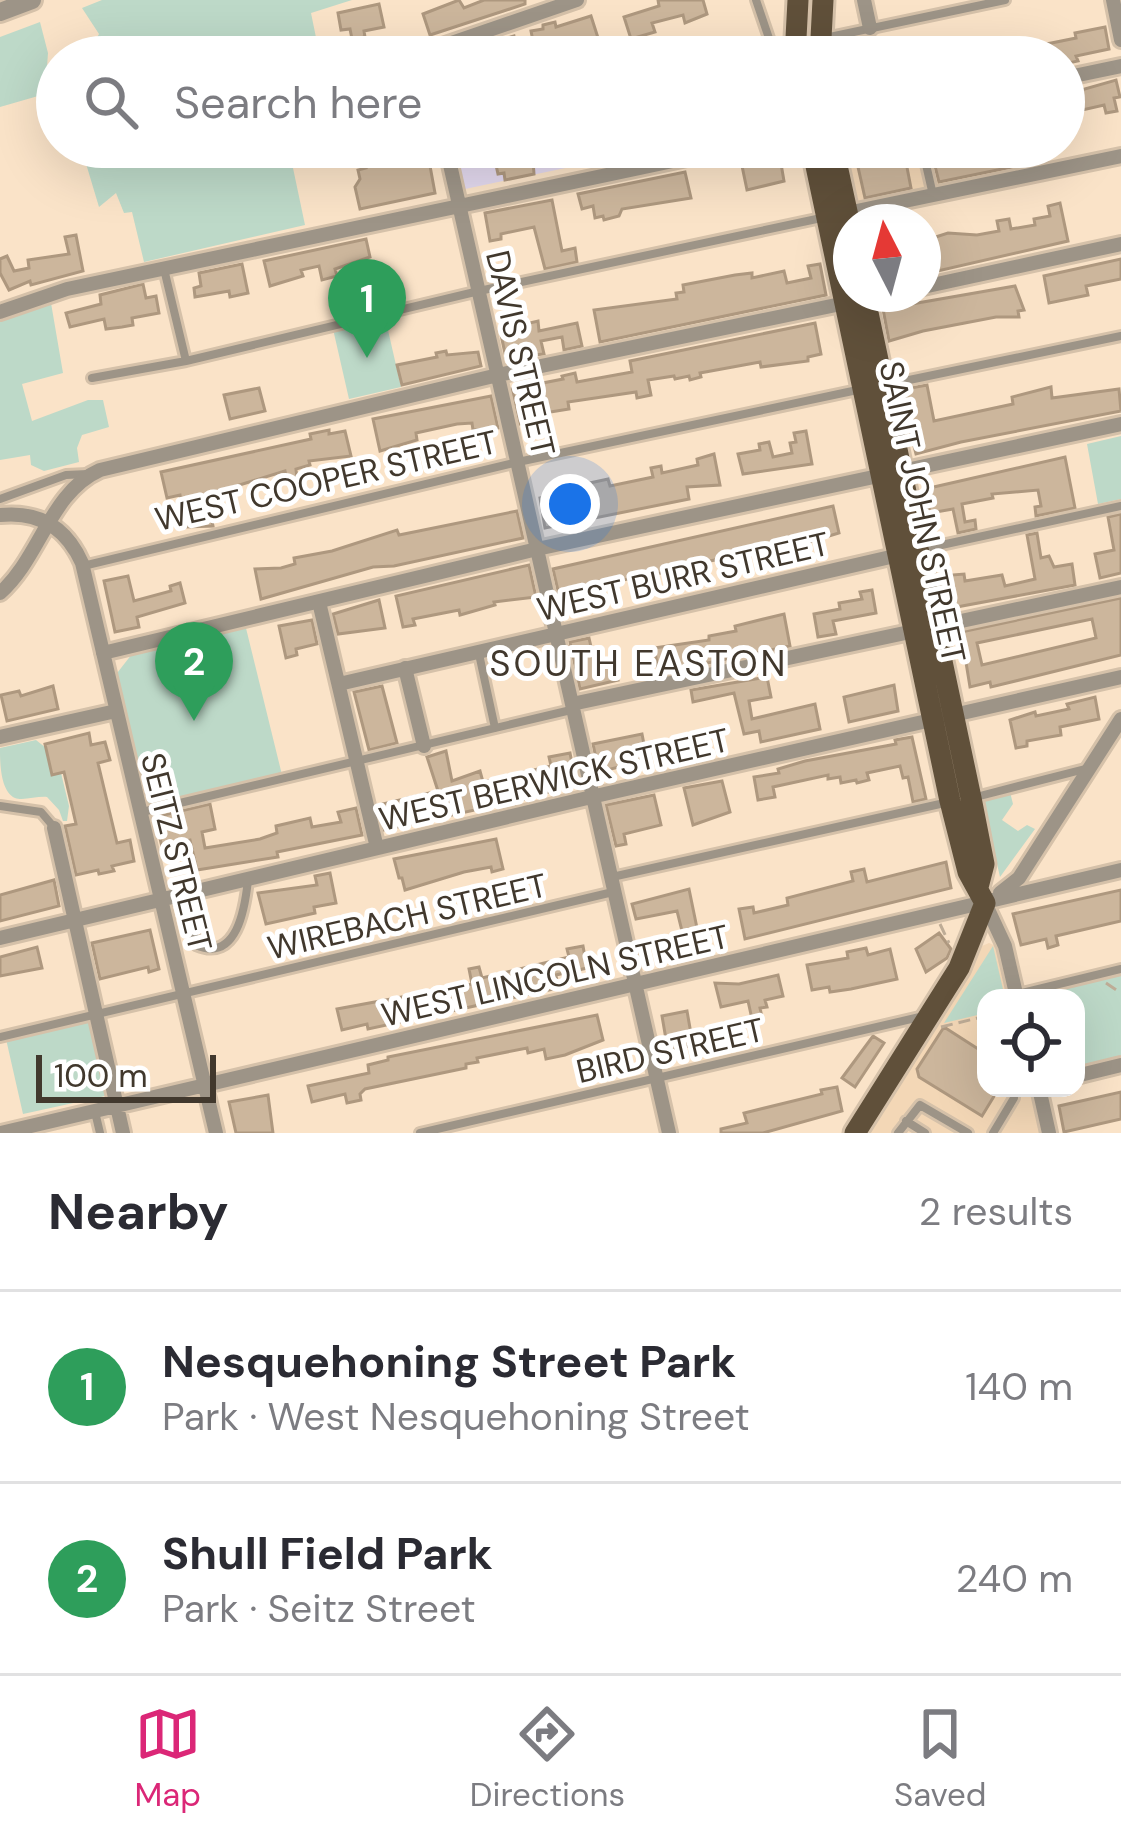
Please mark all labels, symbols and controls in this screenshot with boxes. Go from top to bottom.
search box [36,36,1085,168]
icon: search [78,69,144,135]
text: Search here [174,73,422,132]
north arrow [833,204,941,312]
street label: DAVIS STREET [476,246,565,460]
pin: 1 [328,259,406,358]
street label: SAINT JOHN STREET [870,357,976,667]
street label: WEST COOPER STREET [151,420,501,541]
your location [540,474,600,534]
street label: WEST BURR STREET [533,522,833,631]
pin: 2 [155,622,233,721]
district label: SOUTH EASTON [490,640,788,687]
street label: WEST BERWICK STREET [375,718,733,841]
street label: SEITZ STREET [131,748,222,956]
street label: WIREBACH STREET [263,863,551,970]
street label: WEST LINCOLN STREET [377,915,733,1036]
map controls [977,989,1085,1097]
button: locate [977,989,1085,1097]
street label: BIRD STREET [572,1008,768,1093]
scale bar [36,1049,216,1102]
text: 100 m [54,1054,148,1097]
text: Nearby [48,1178,229,1245]
text: 2 results [919,1186,1073,1237]
text: Nesquehoning Street Park [162,1332,736,1391]
text: 1 [80,1361,94,1412]
text: 140 m [965,1361,1073,1412]
text: Park · West Nesquehoning Street [162,1391,750,1442]
text: Shull Field Park [162,1524,493,1583]
text: 2 [76,1553,98,1604]
text: 240 m [956,1553,1073,1604]
text: Park · Seitz Street [162,1583,476,1634]
tab: Map [134,1701,201,1816]
tab: Directions [470,1701,625,1816]
tab: Saved [894,1701,987,1816]

